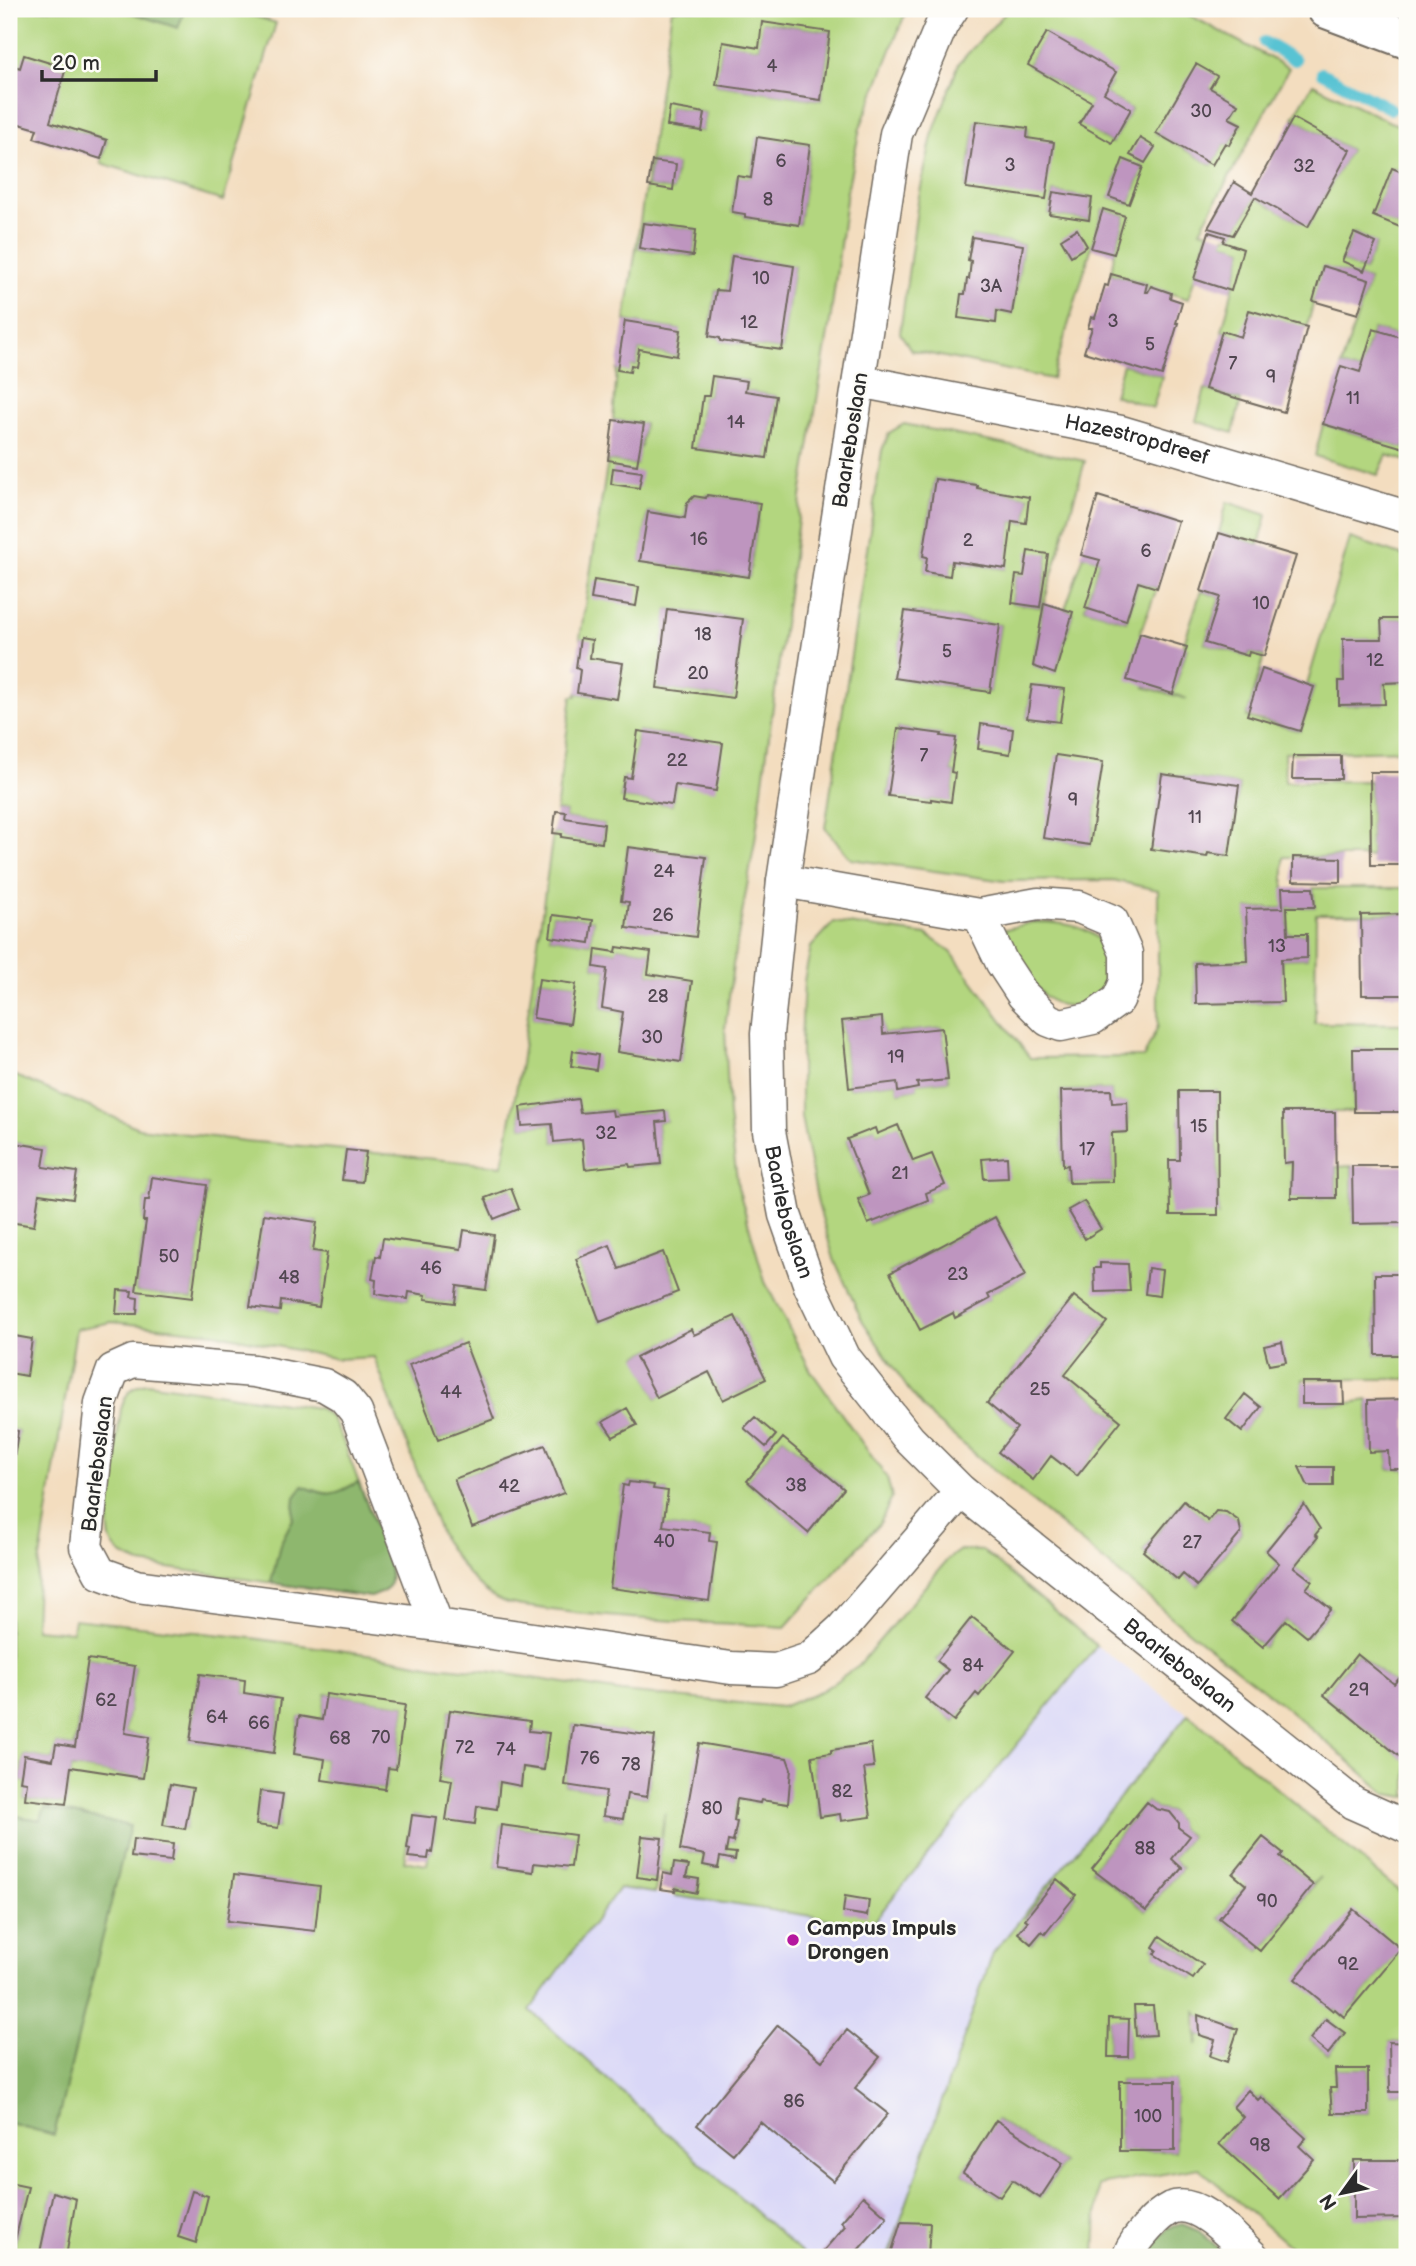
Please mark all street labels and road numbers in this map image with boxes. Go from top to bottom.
street label: Baarleboslaan [827,370,874,510]
street label: Hazestropdreef [1063,409,1212,471]
street label: Baarleboslaan [759,1143,818,1282]
street label: Baarleboslaan [77,1395,118,1534]
street label: Baarleboslaan [1118,1613,1241,1718]

